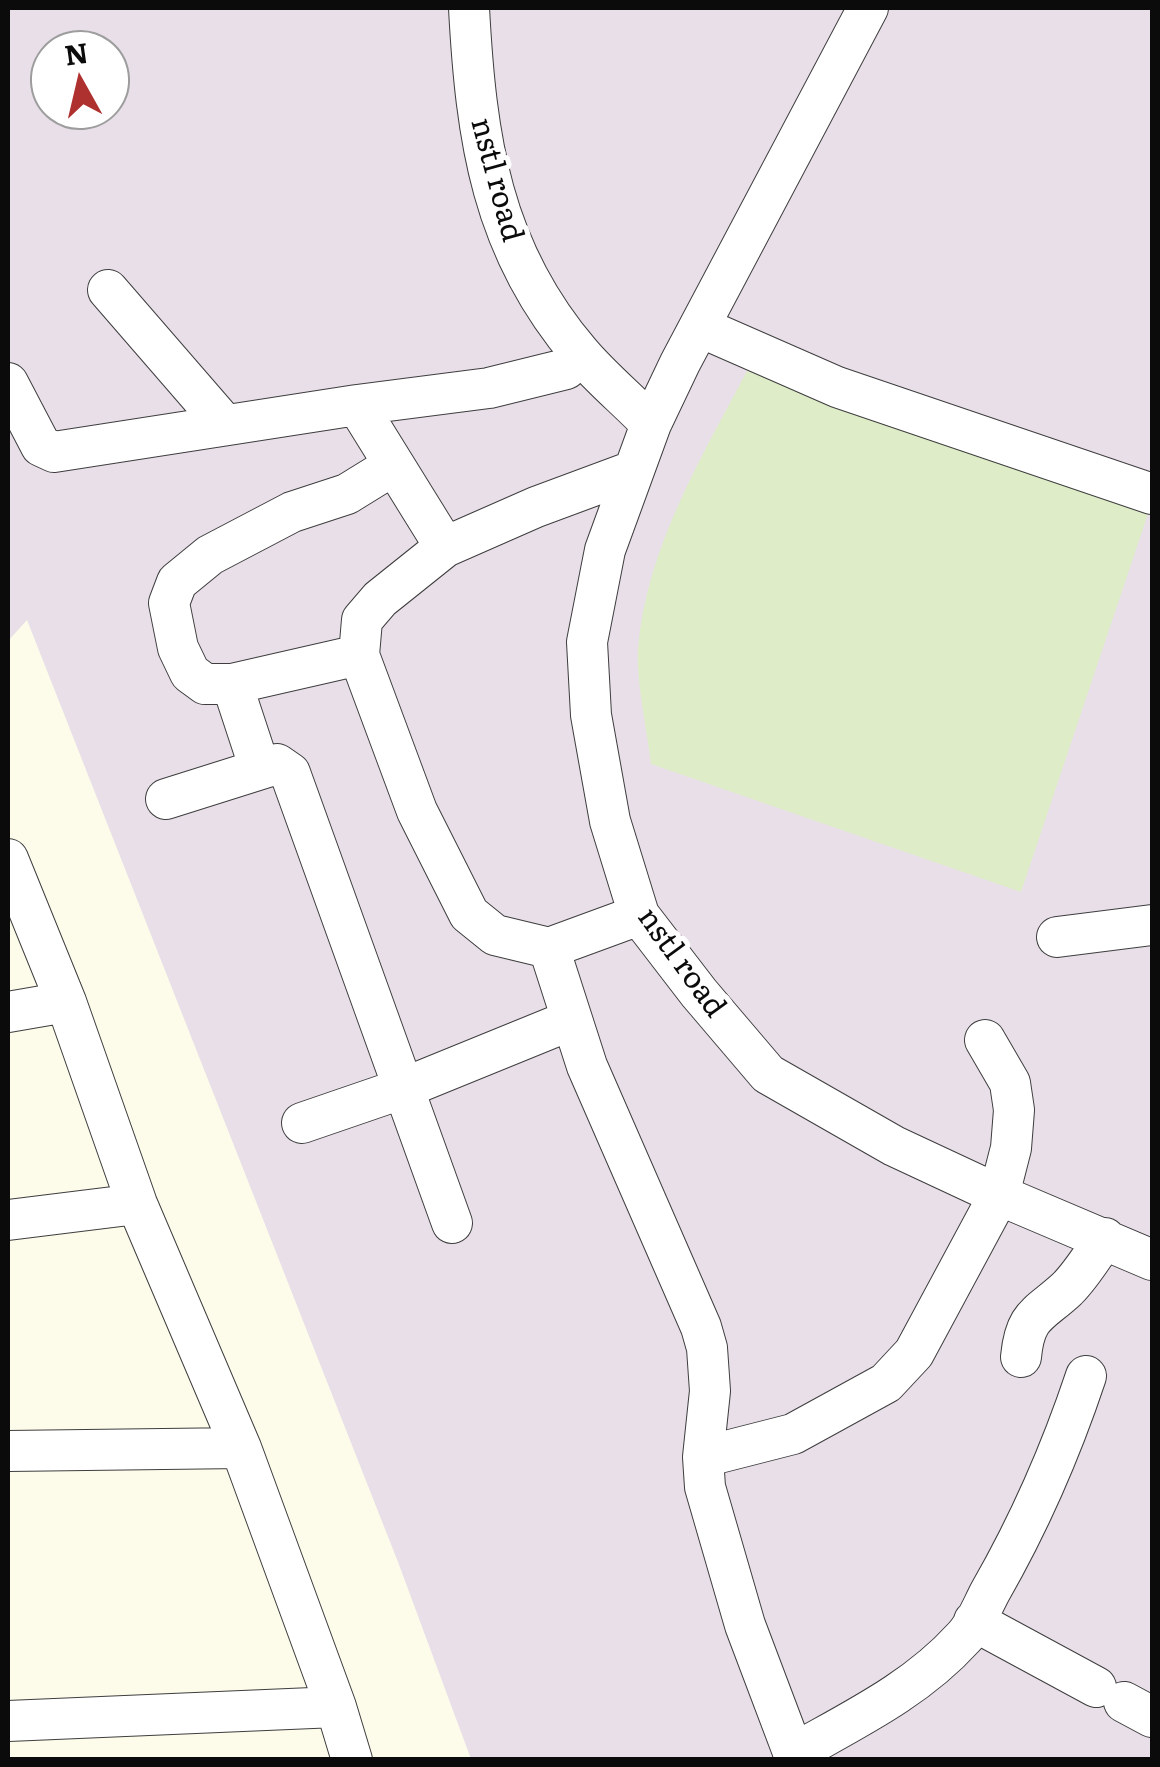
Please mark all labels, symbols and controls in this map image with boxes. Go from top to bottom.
north arrow [30,30,130,130]
text: N [62,30,91,75]
street label: nstl road [462,114,530,246]
street label: nstl road [629,901,733,1025]

